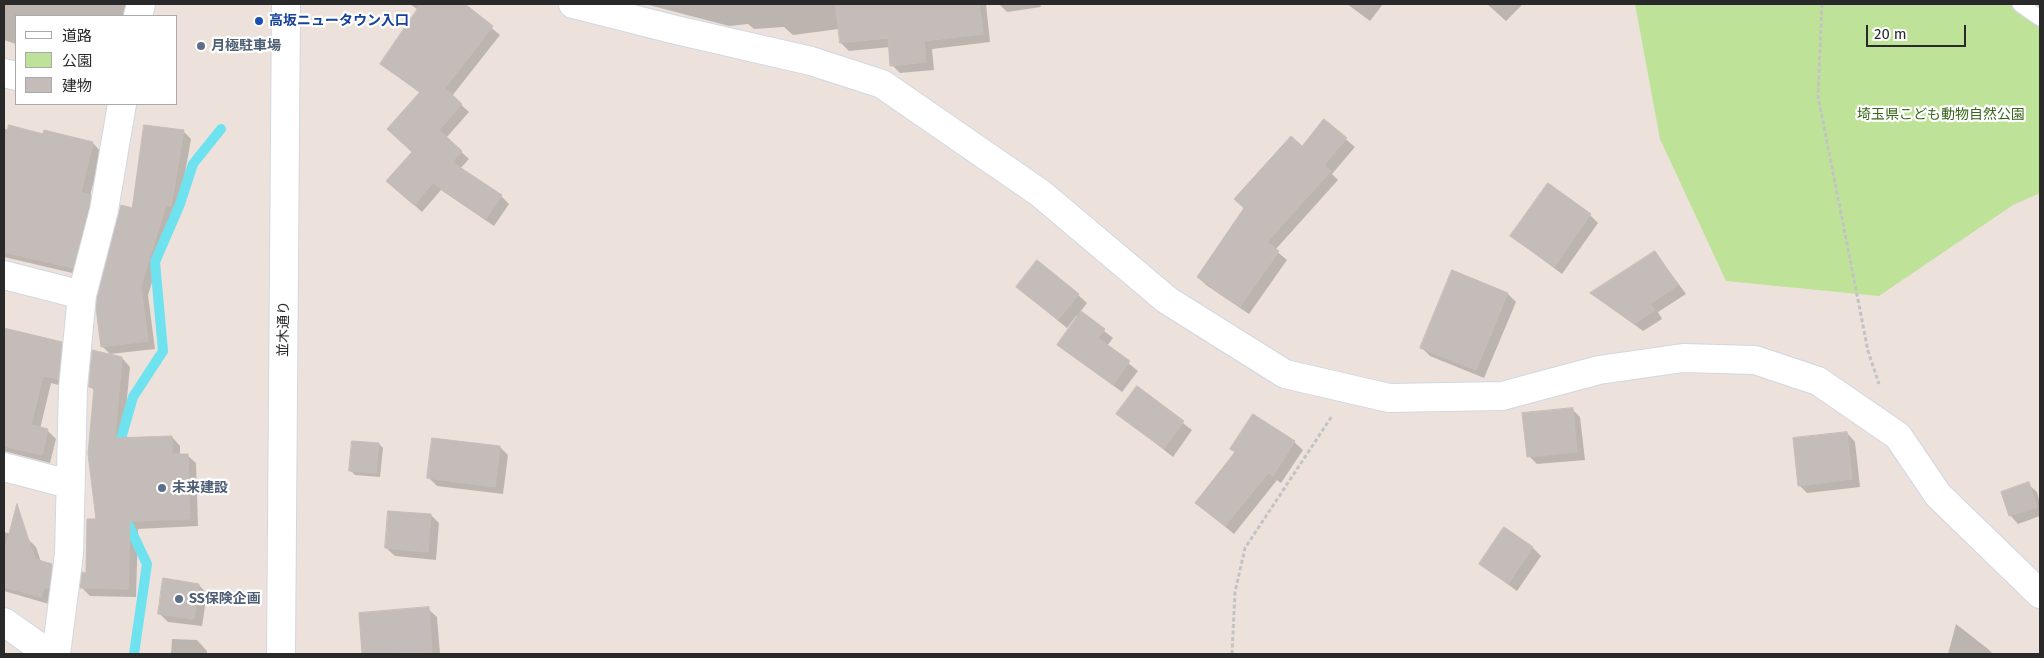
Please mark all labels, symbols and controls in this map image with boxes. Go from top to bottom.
place label: 高坂ニュータウン入口 [269,13,409,29]
legend [15,15,178,105]
marker: 高坂ニュータウン入口 [253,15,265,27]
scale bar [1869,15,1969,47]
text: 20 m [1874,25,1907,43]
text: 道路 [62,27,92,45]
place label: 月極駐車場 [211,38,281,54]
marker: 月極駐車場 [195,40,207,52]
text: 公園 [62,52,92,70]
text: 建物 [62,77,92,95]
park label: 埼玉県こども動物自然公園 [1857,107,2025,123]
street label: 並木通り [275,301,293,357]
place label: 未来建設 [172,480,228,496]
marker: 未来建設 [156,482,168,494]
place label: SS保険企画 [189,591,261,607]
marker: SS保険企画 [173,593,185,605]

